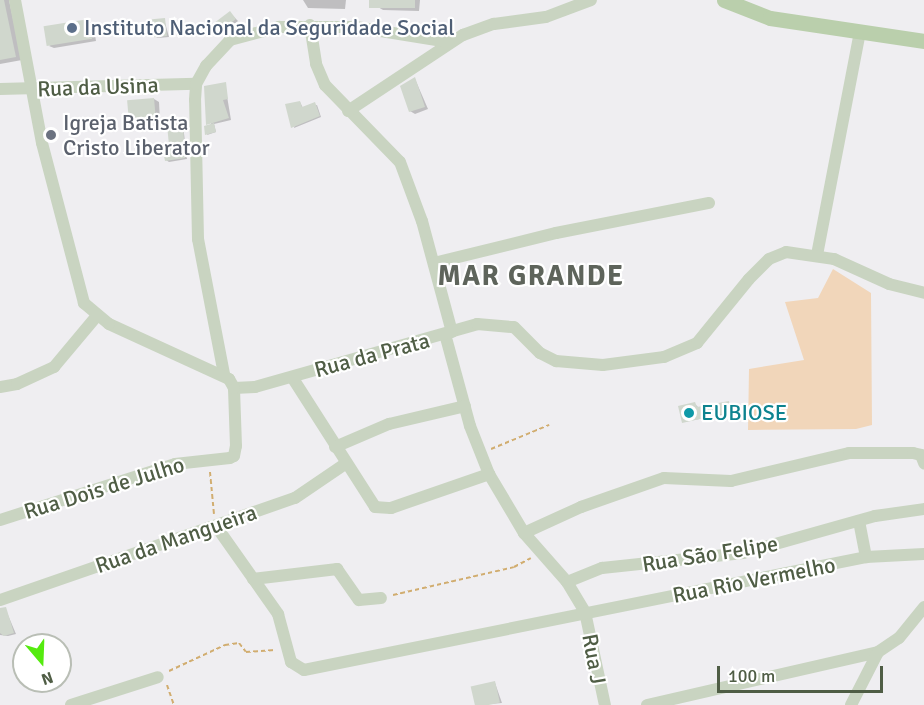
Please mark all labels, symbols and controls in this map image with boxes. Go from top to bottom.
place label: Instituto Nacional da Seguridade Social [84,15,455,41]
marker: Instituto Nacional da Seguridade Social [65,21,79,35]
street label: Rua da Usina [37,72,159,102]
place label: Igreja Batista Cristo Liberator [63,109,210,160]
marker: Igreja Batista Cristo Liberator [44,128,58,142]
district label: MAR GRANDE [437,259,625,293]
street label: Rua da Prata [311,327,433,383]
place label: EUBIOSE [701,400,787,426]
marker: EUBIOSE [682,406,696,420]
street label: Rua Dois de Julho [21,451,187,525]
street label: Rua da Mangueira [92,499,260,579]
street label: Rua São Felipe [640,530,780,578]
street label: Rua Rio Vermelho [670,551,838,609]
street label: Rua J [577,632,611,686]
north arrow [12,633,72,693]
scale bar [720,654,886,692]
text: 100 m [728,665,775,687]
text: N [39,667,56,689]

